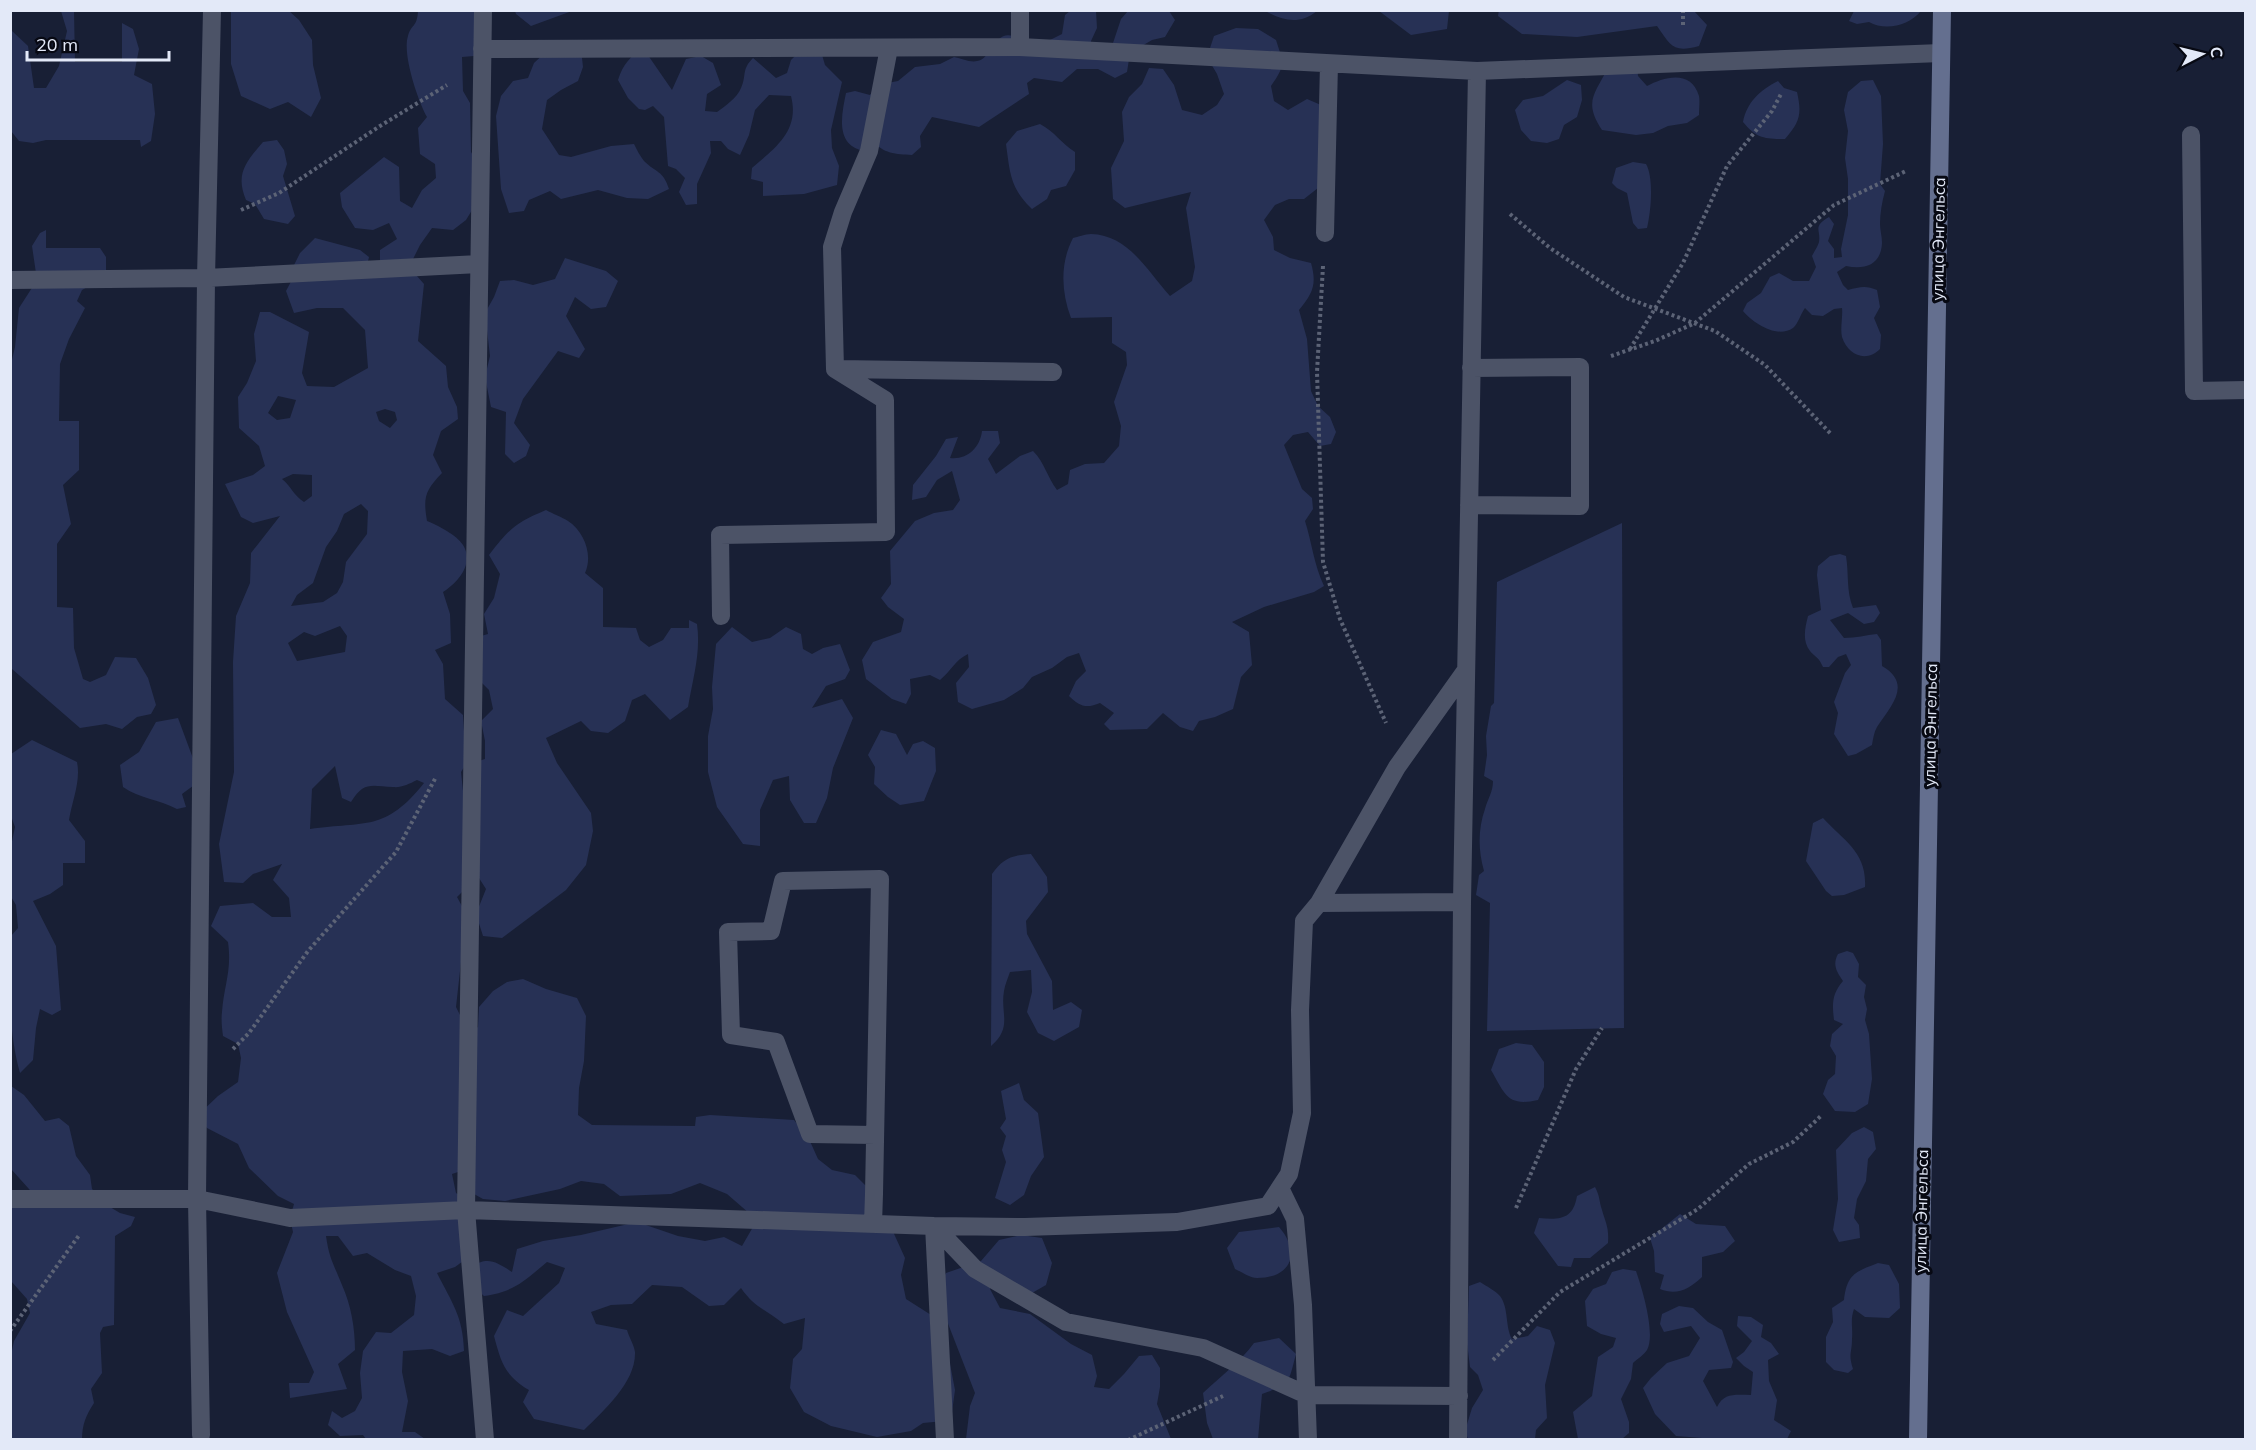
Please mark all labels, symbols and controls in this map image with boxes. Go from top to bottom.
scale bar [27,24,170,62]
north arrow [2172,24,2232,84]
text: 20 m [36,33,78,56]
text: С [2206,46,2227,59]
street label: улица Энгельса [1927,177,1949,301]
street label: улица Энгельса [1919,663,1941,787]
street label: улица Энгельса [1910,1149,1932,1273]

